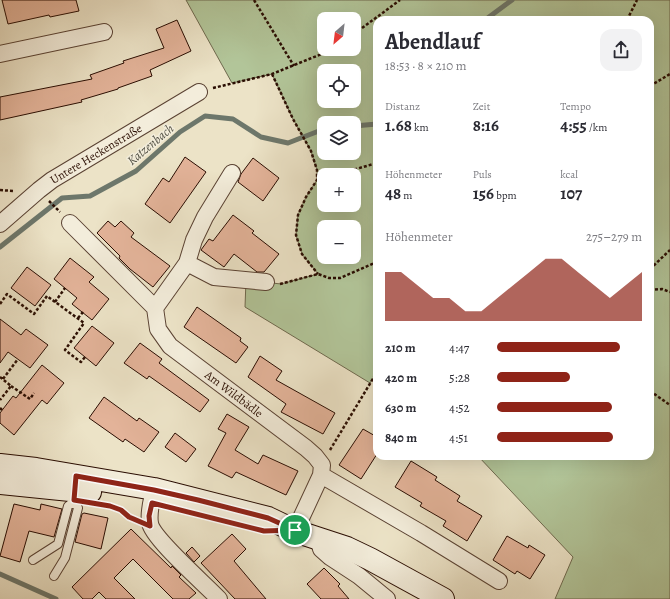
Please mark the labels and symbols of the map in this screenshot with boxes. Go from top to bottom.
north arrow [317,12,361,56]
street label: Untere Heckenstraße [47,120,145,188]
water label: Katzenbach [123,120,177,169]
street label: Am Wildbädle [201,366,266,421]
pin [278,513,312,547]

